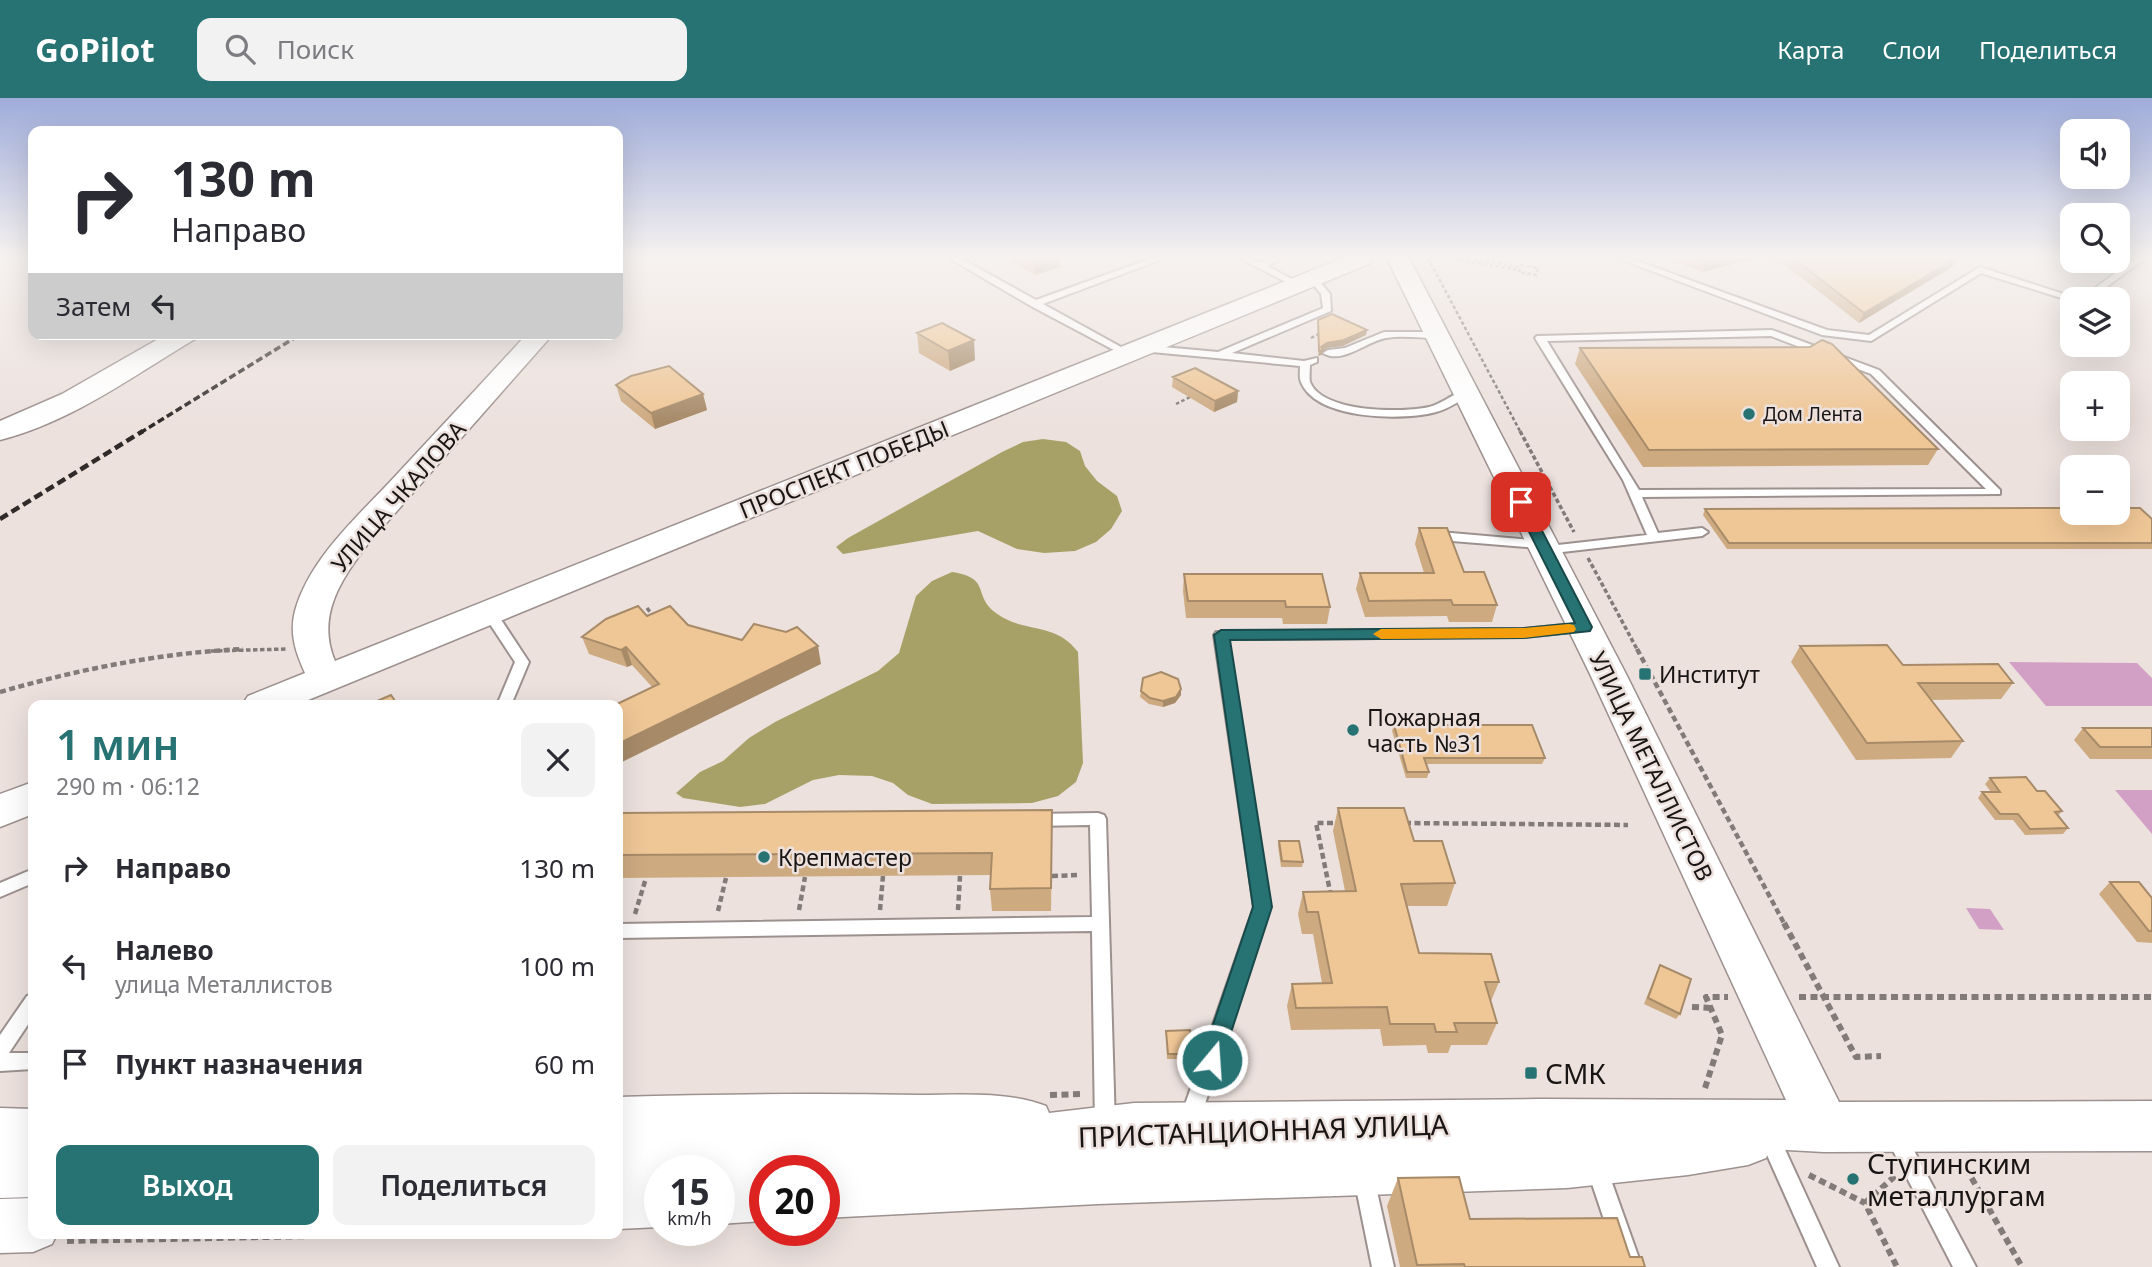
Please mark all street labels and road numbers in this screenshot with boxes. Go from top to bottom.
street label: ПРОСПЕКТ ПОБЕДЫ [734,412,954,526]
street label: УЛИЦА ЧКАЛОВА [323,413,473,579]
street label: УЛИЦА МЕТАЛЛИСТОВ [1582,646,1722,886]
street label: ПРИСТАНЦИОННАЯ УЛИЦА [1077,1105,1449,1155]

